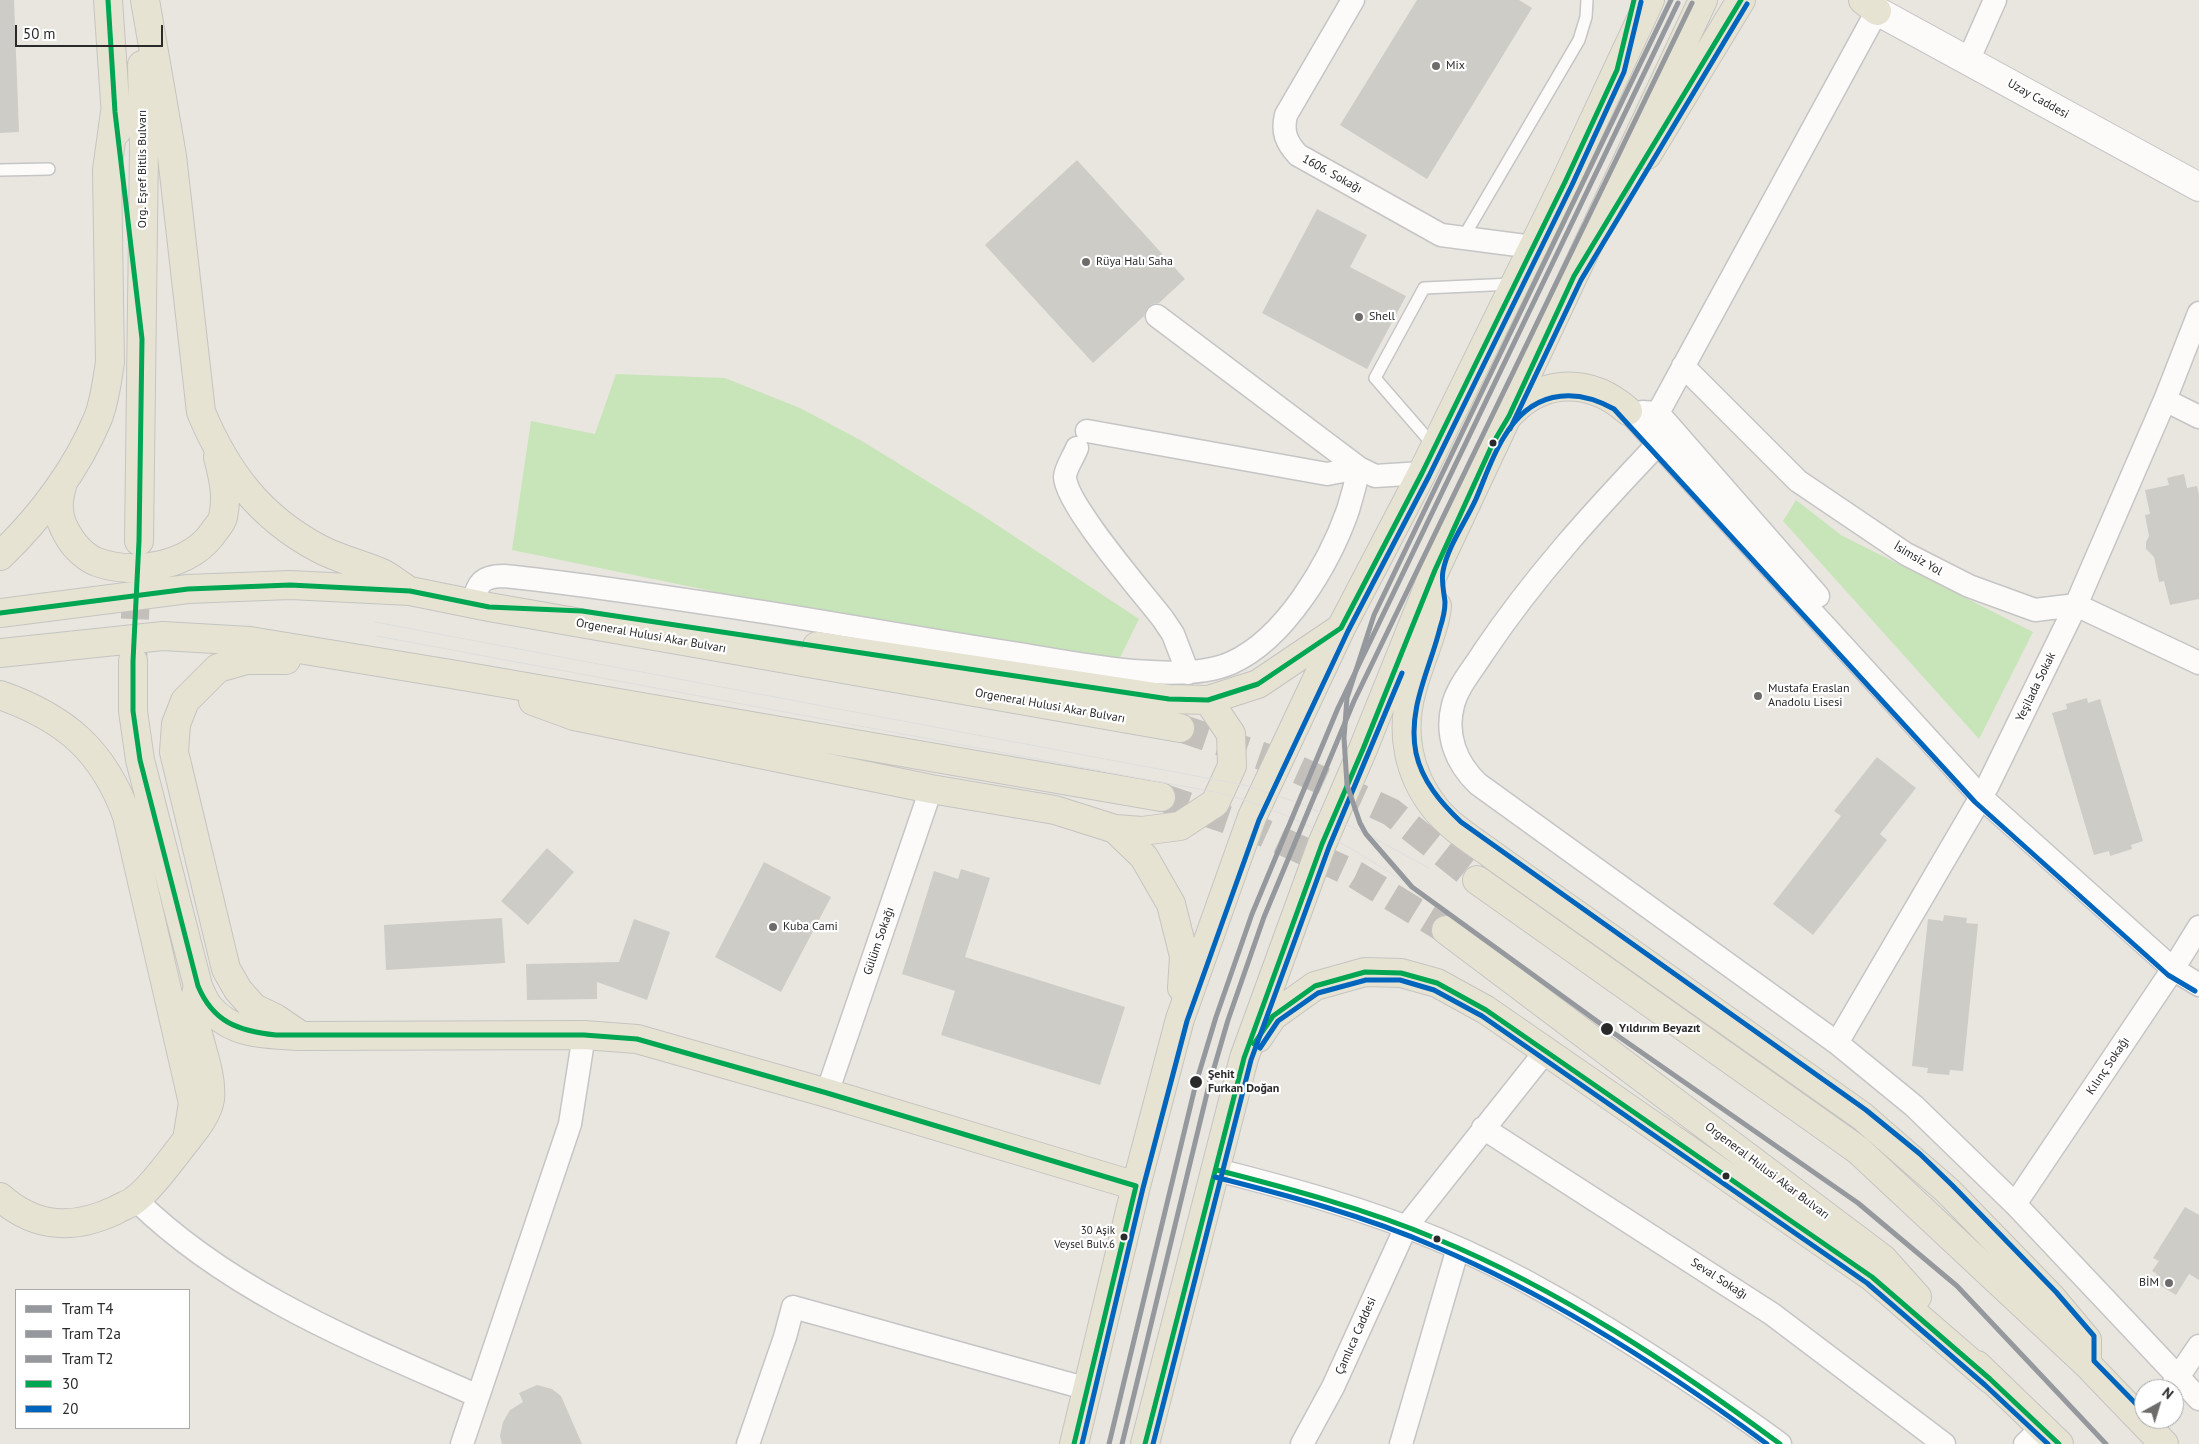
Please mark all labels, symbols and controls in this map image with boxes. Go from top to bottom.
scale bar [18,15,165,47]
text: 50 m [23,24,56,43]
place label: Mix [1446,59,1465,73]
marker: Mix [1430,60,1442,72]
street label: Uzay Caddesi [2005,76,2071,122]
street label: Org. Eşref Bitlis Bulvarı [136,110,150,228]
street label: 1606. Sokağı [1300,152,1364,196]
place label: Rüya Halı Saha [1096,255,1173,269]
marker: Rüya Halı Saha [1080,256,1092,268]
place label: Shell [1369,310,1395,324]
marker: Shell [1353,311,1365,323]
unlabelled marker [1488,438,1498,448]
street label: İsimsiz Yol [1891,539,1945,579]
street label: Orgeneral Hulusi Akar Bulvarı [575,616,727,656]
street label: Yeşilada Sokak [2013,650,2059,724]
place label: Mustafa Eraslan Anadolu Lisesi [1768,682,1850,710]
street label: Orgeneral Hulusi Akar Bulvarı [974,686,1126,726]
marker: Mustafa Eraslan Anadolu Lisesi [1752,690,1764,702]
street label: Gülüm Sokağı [861,905,897,977]
place label: Kuba Cami [783,920,838,934]
marker: Kuba Cami [767,921,779,933]
marker: Yıldırım Beyazıt [1599,1021,1615,1037]
place label: Yıldırım Beyazıt [1619,1022,1700,1036]
street label: Kılınç Sokağı [2083,1034,2133,1098]
place label: Şehit Furkan Doğan [1208,1068,1279,1096]
marker: Şehit Furkan Doğan [1188,1074,1204,1090]
street label: Orgeneral Hulusi Akar Bulvarı [1702,1119,1832,1223]
unlabelled marker [1721,1171,1731,1181]
place label: 30 Aşik Veysel Bulv.6 [1054,1224,1115,1250]
marker: 30 Aşik Veysel Bulv.6 [1119,1232,1129,1242]
unlabelled marker [1432,1234,1442,1244]
street label: Seval Sokağı [1688,1255,1750,1303]
place label: BİM [2139,1276,2159,1290]
marker: BİM [2163,1277,2175,1289]
legend [15,1289,190,1429]
street label: Çamlıca Caddesi [1332,1295,1380,1377]
text: Tram T4 [62,1299,114,1318]
text: Tram T2a [62,1324,121,1343]
text: Tram T2 [62,1349,114,1368]
text: 30 [62,1374,78,1393]
north arrow [2134,1379,2184,1429]
text: N [2159,1383,2177,1403]
text: 20 [62,1399,78,1418]

